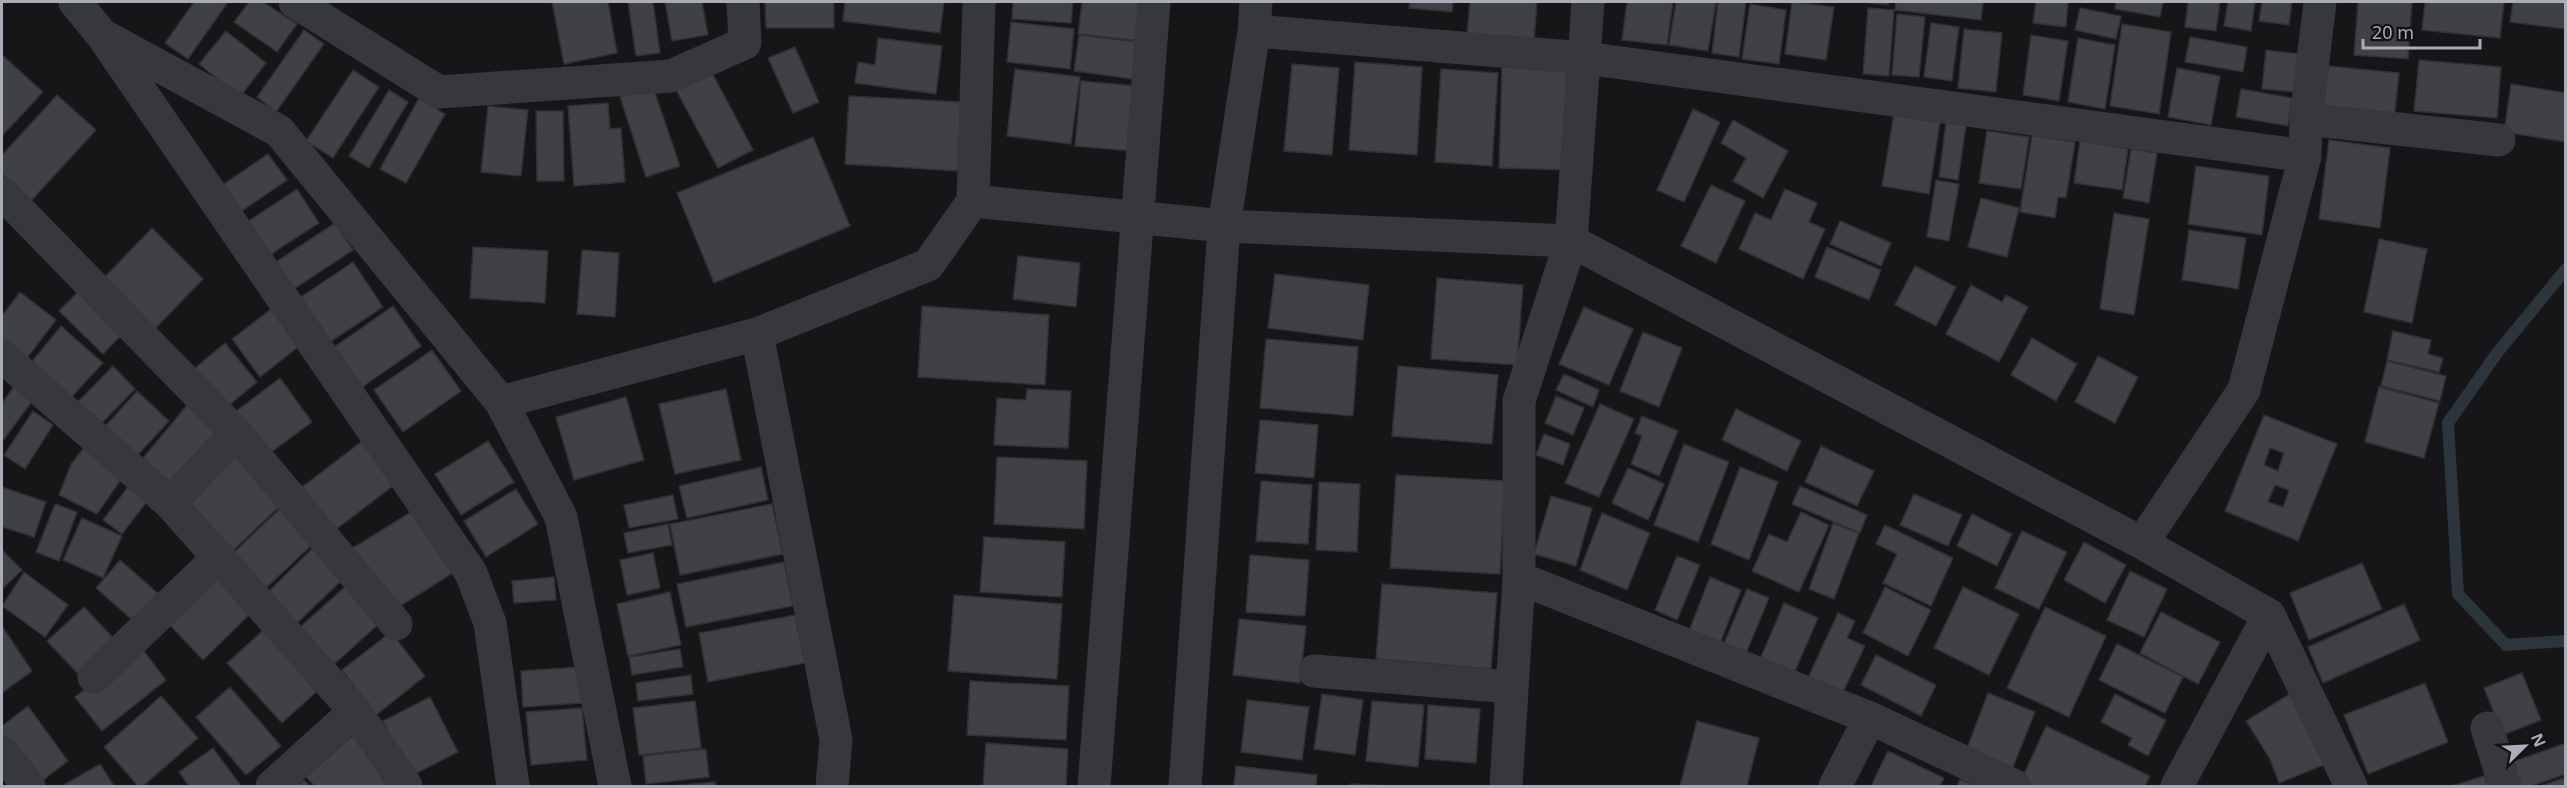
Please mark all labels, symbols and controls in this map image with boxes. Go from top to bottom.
scale bar [2363,12,2480,50]
text: 20 m [2372,20,2414,44]
north arrow [2495,716,2555,776]
text: N [2526,729,2551,750]

